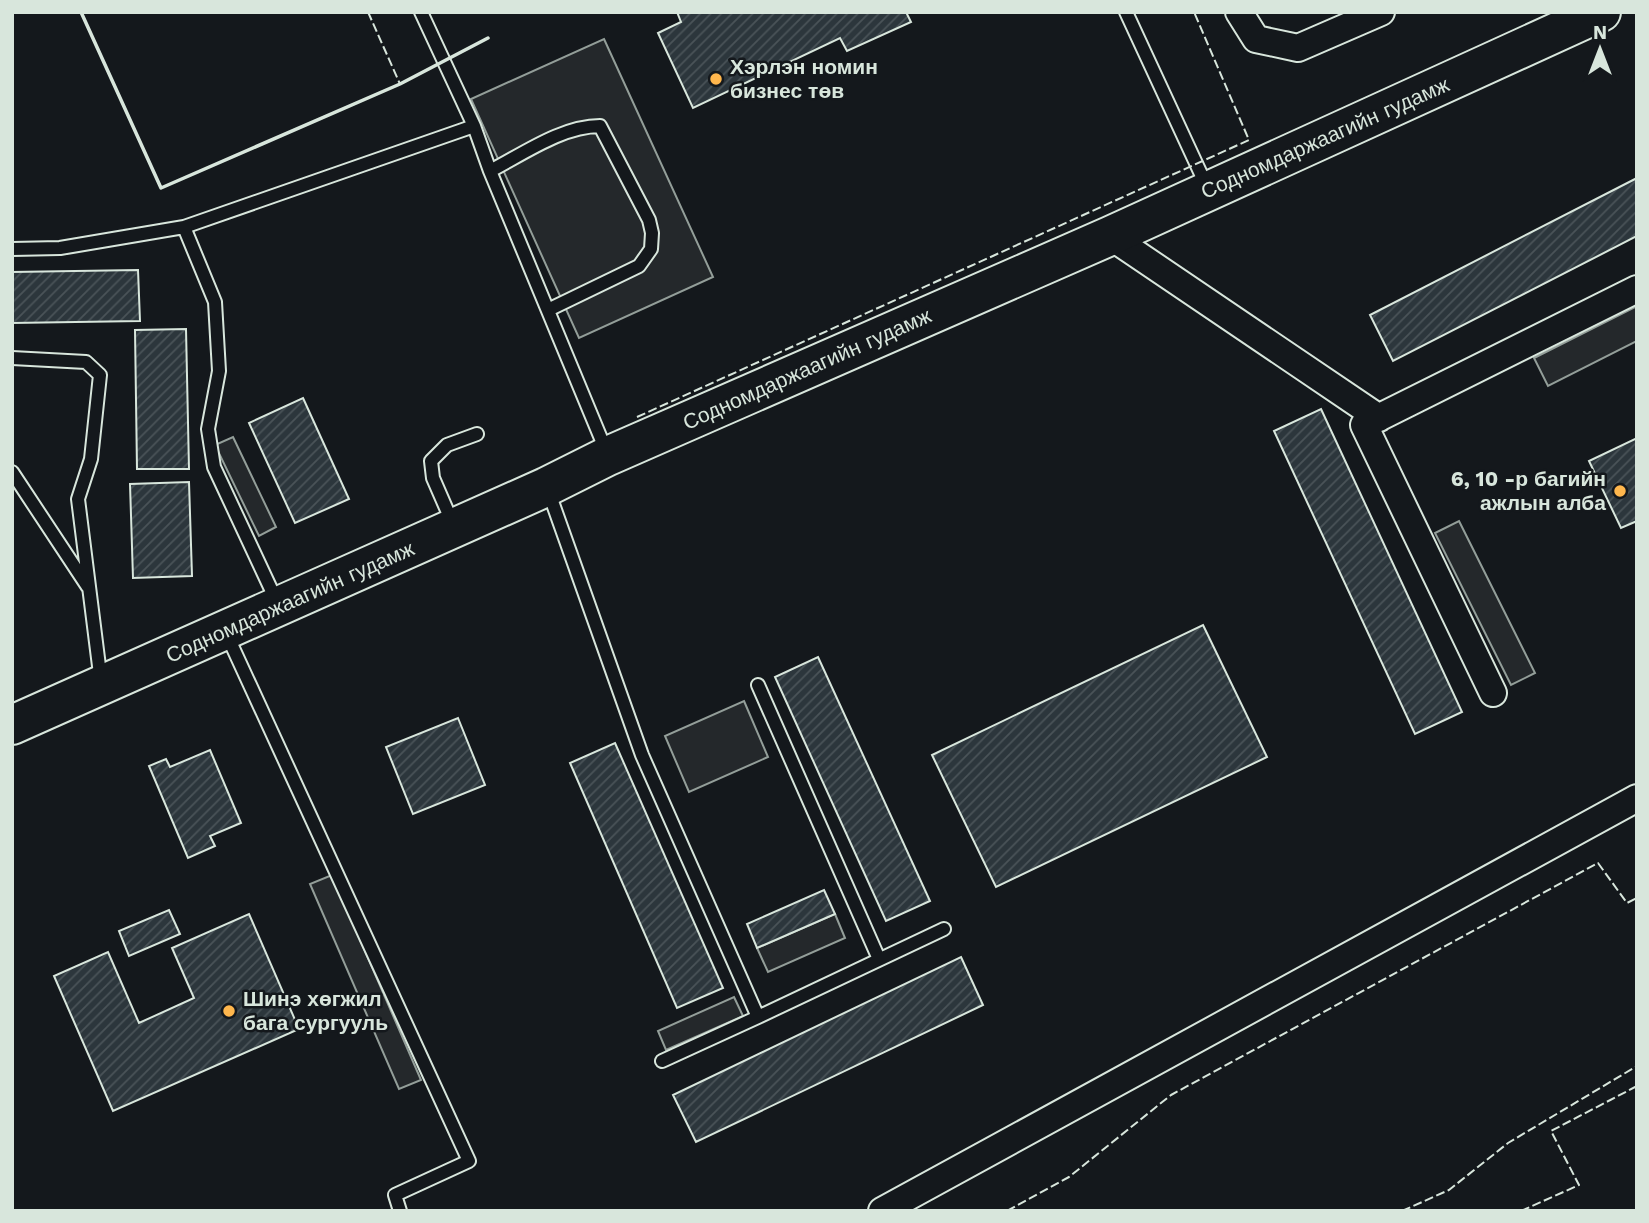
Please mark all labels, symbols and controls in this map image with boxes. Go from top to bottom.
north arrow [1565,14,1635,84]
text: N [1593,21,1607,44]
place label: Хэрлэн номин бизнес төв [730,54,878,103]
marker: Хэрлэн номин бизнес төв [708,71,724,87]
street label: Содномдаржаагийн гудамж [1197,71,1453,204]
street label: Содномдаржаагийн гудамж [679,302,935,435]
place label: 6, 10 -р багийн ажлын алба [1451,466,1606,515]
marker: 6, 10 -р багийн ажлын алба [1612,483,1628,499]
street label: Содномдаржаагийн гудамж [162,535,418,668]
place label: Шинэ хөгжил бага сургууль [243,986,388,1035]
marker: Шинэ хөгжил бага сургууль [221,1003,237,1019]

